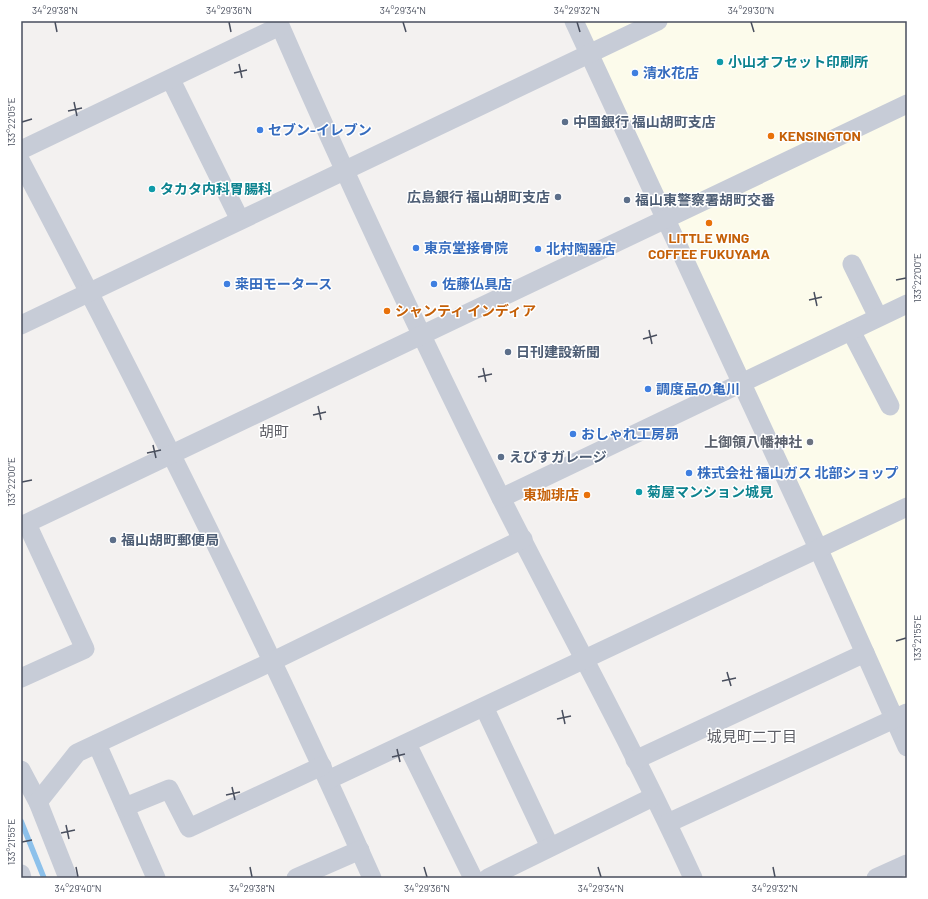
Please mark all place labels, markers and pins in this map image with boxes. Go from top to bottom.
place label: 小山オフセット印刷所 [728,53,868,70]
marker: 小山オフセット印刷所 [715,57,725,67]
place label: 清水花店 [643,64,699,81]
marker: 清水花店 [630,68,640,78]
place label: 中国銀行 福山胡町支店 [573,113,716,130]
marker: 中国銀行 福山胡町支店 [560,117,570,127]
place label: セブン-イレブン [268,121,372,138]
marker: セブン-イレブン [255,125,265,135]
place label: KENSINGTON [779,127,861,144]
marker: KENSINGTON [766,131,776,141]
place label: タカタ内科胃腸科 [160,180,272,197]
marker: タカタ内科胃腸科 [147,184,157,194]
place label: 広島銀行 福山胡町支店 [407,188,550,205]
place label: 福山東警察署胡町交番 [635,191,775,208]
marker: 広島銀行 福山胡町支店 [553,192,563,202]
marker: 福山東警察署胡町交番 [622,195,632,205]
marker: LITTLE WING COFFEE FUKUYAMA [704,218,714,228]
place label: LITTLE WING COFFEE FUKUYAMA [648,229,771,262]
place label: 東京堂接骨院 [424,239,508,256]
place label: 北村陶器店 [546,240,616,257]
marker: 東京堂接骨院 [411,243,421,253]
marker: 北村陶器店 [533,244,543,254]
place label: 桒田モータース [235,275,332,292]
place label: 佐藤仏具店 [442,275,512,292]
marker: 桒田モータース [222,279,232,289]
marker: 佐藤仏具店 [429,279,439,289]
place label: シャンティ インディア [395,302,536,319]
marker: シャンティ インディア [382,306,392,316]
place label: 日刊建設新聞 [516,343,600,360]
marker: 日刊建設新聞 [503,347,513,357]
place label: 調度品の亀川 [656,380,740,397]
marker: 調度品の亀川 [643,384,653,394]
place label: おしゃれ工房昴 [581,425,679,442]
marker: おしゃれ工房昴 [568,429,578,439]
place label: 上御領八幡神社 [704,433,802,450]
marker: 上御領八幡神社 [805,437,815,447]
place label: えびすガレージ [509,448,607,465]
marker: えびすガレージ [496,452,506,462]
place label: 株式会社 福山ガス 北部ショップ [697,464,899,481]
marker: 株式会社 福山ガス 北部ショップ [684,468,694,478]
place label: 菊屋マンション城見 [647,483,773,500]
place label: 東珈琲店 [523,486,579,503]
marker: 菊屋マンション城見 [634,487,644,497]
marker: 東珈琲店 [582,490,592,500]
place label: 福山胡町郵便局 [121,531,219,548]
marker: 福山胡町郵便局 [108,535,118,545]

